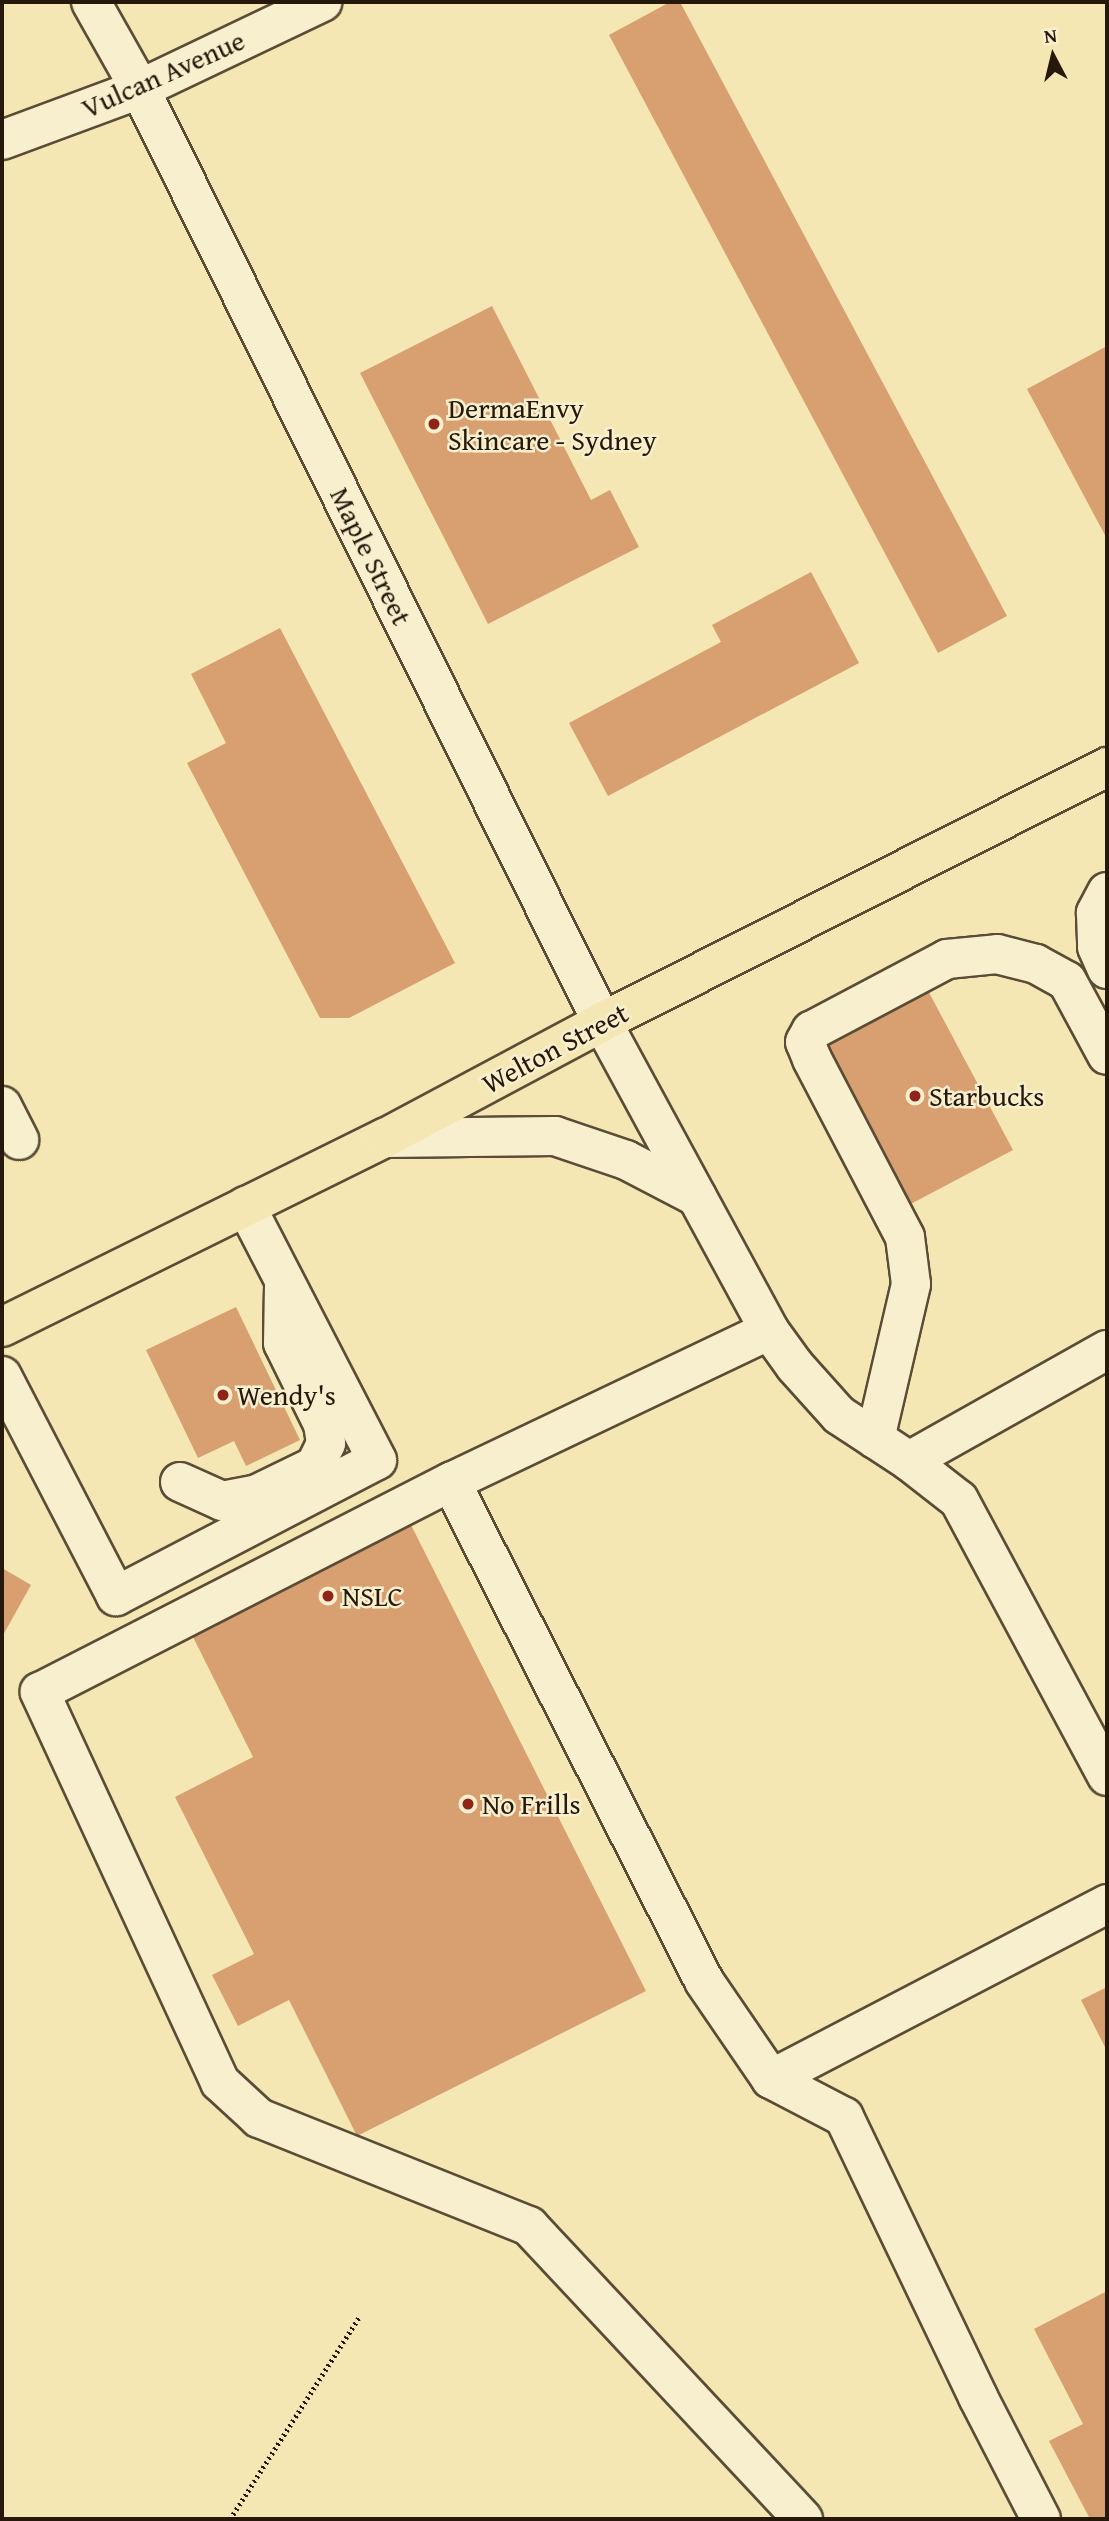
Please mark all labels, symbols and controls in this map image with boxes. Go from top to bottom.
text: N [1042,20,1058,50]
north arrow [1018,21,1088,91]
street label: Vulcan Avenue [76,23,250,125]
place label: DermaEnvy Skincare - Sydney [448,391,657,457]
marker: DermaEnvy Skincare - Sydney [426,416,442,432]
street label: Maple Street [323,482,419,630]
street label: Welton Street [476,995,634,1101]
place label: Starbucks [929,1079,1044,1113]
marker: Starbucks [907,1088,923,1104]
place label: Wendy's [237,1378,336,1412]
marker: Wendy's [215,1387,231,1403]
place label: NSLC [342,1579,403,1613]
marker: NSLC [320,1588,336,1604]
place label: No Frills [482,1787,581,1821]
marker: No Frills [460,1796,476,1812]

